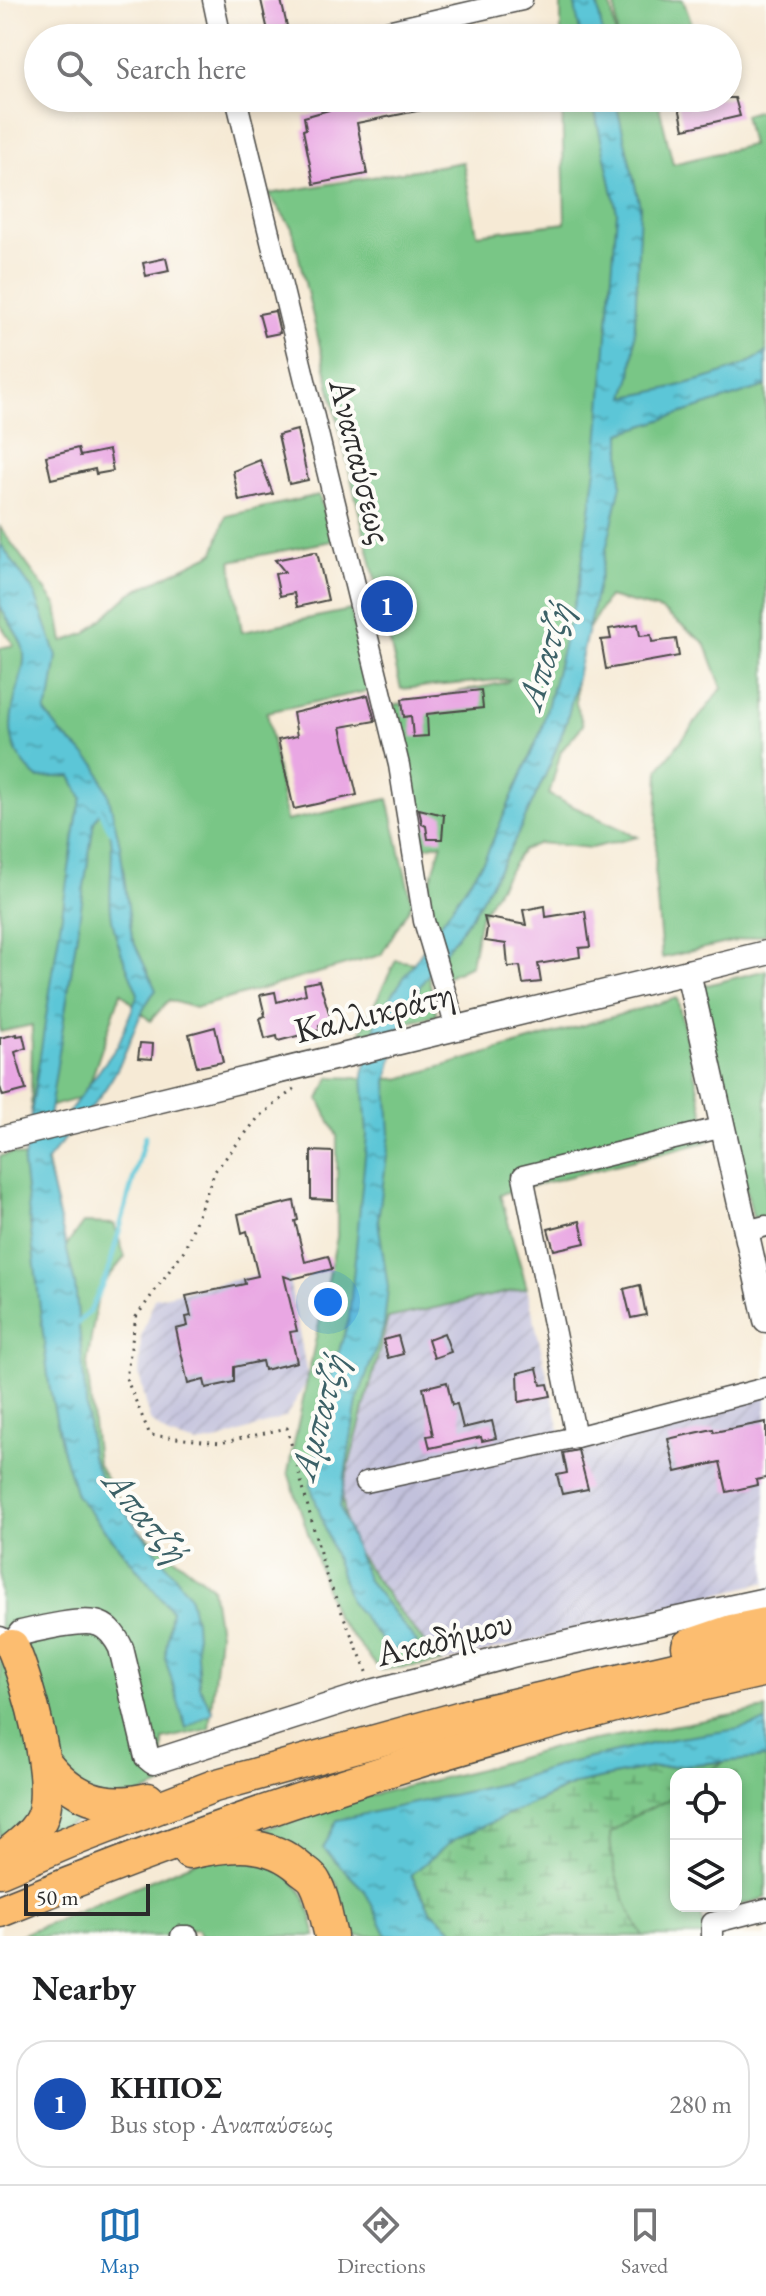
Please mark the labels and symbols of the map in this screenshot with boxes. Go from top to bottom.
street label: Αναπαύσεως [318,373,405,548]
pin: 1 [361,576,413,636]
water label: Απατζή [503,594,583,718]
street label: Καλλικράτη [289,969,459,1054]
your location [308,1282,348,1322]
water label: Αμπατζή [276,1347,358,1487]
water label: Απατζή [91,1455,202,1574]
street label: Ακαδήμου [370,1598,517,1677]
scale bar [24,1880,150,1916]

